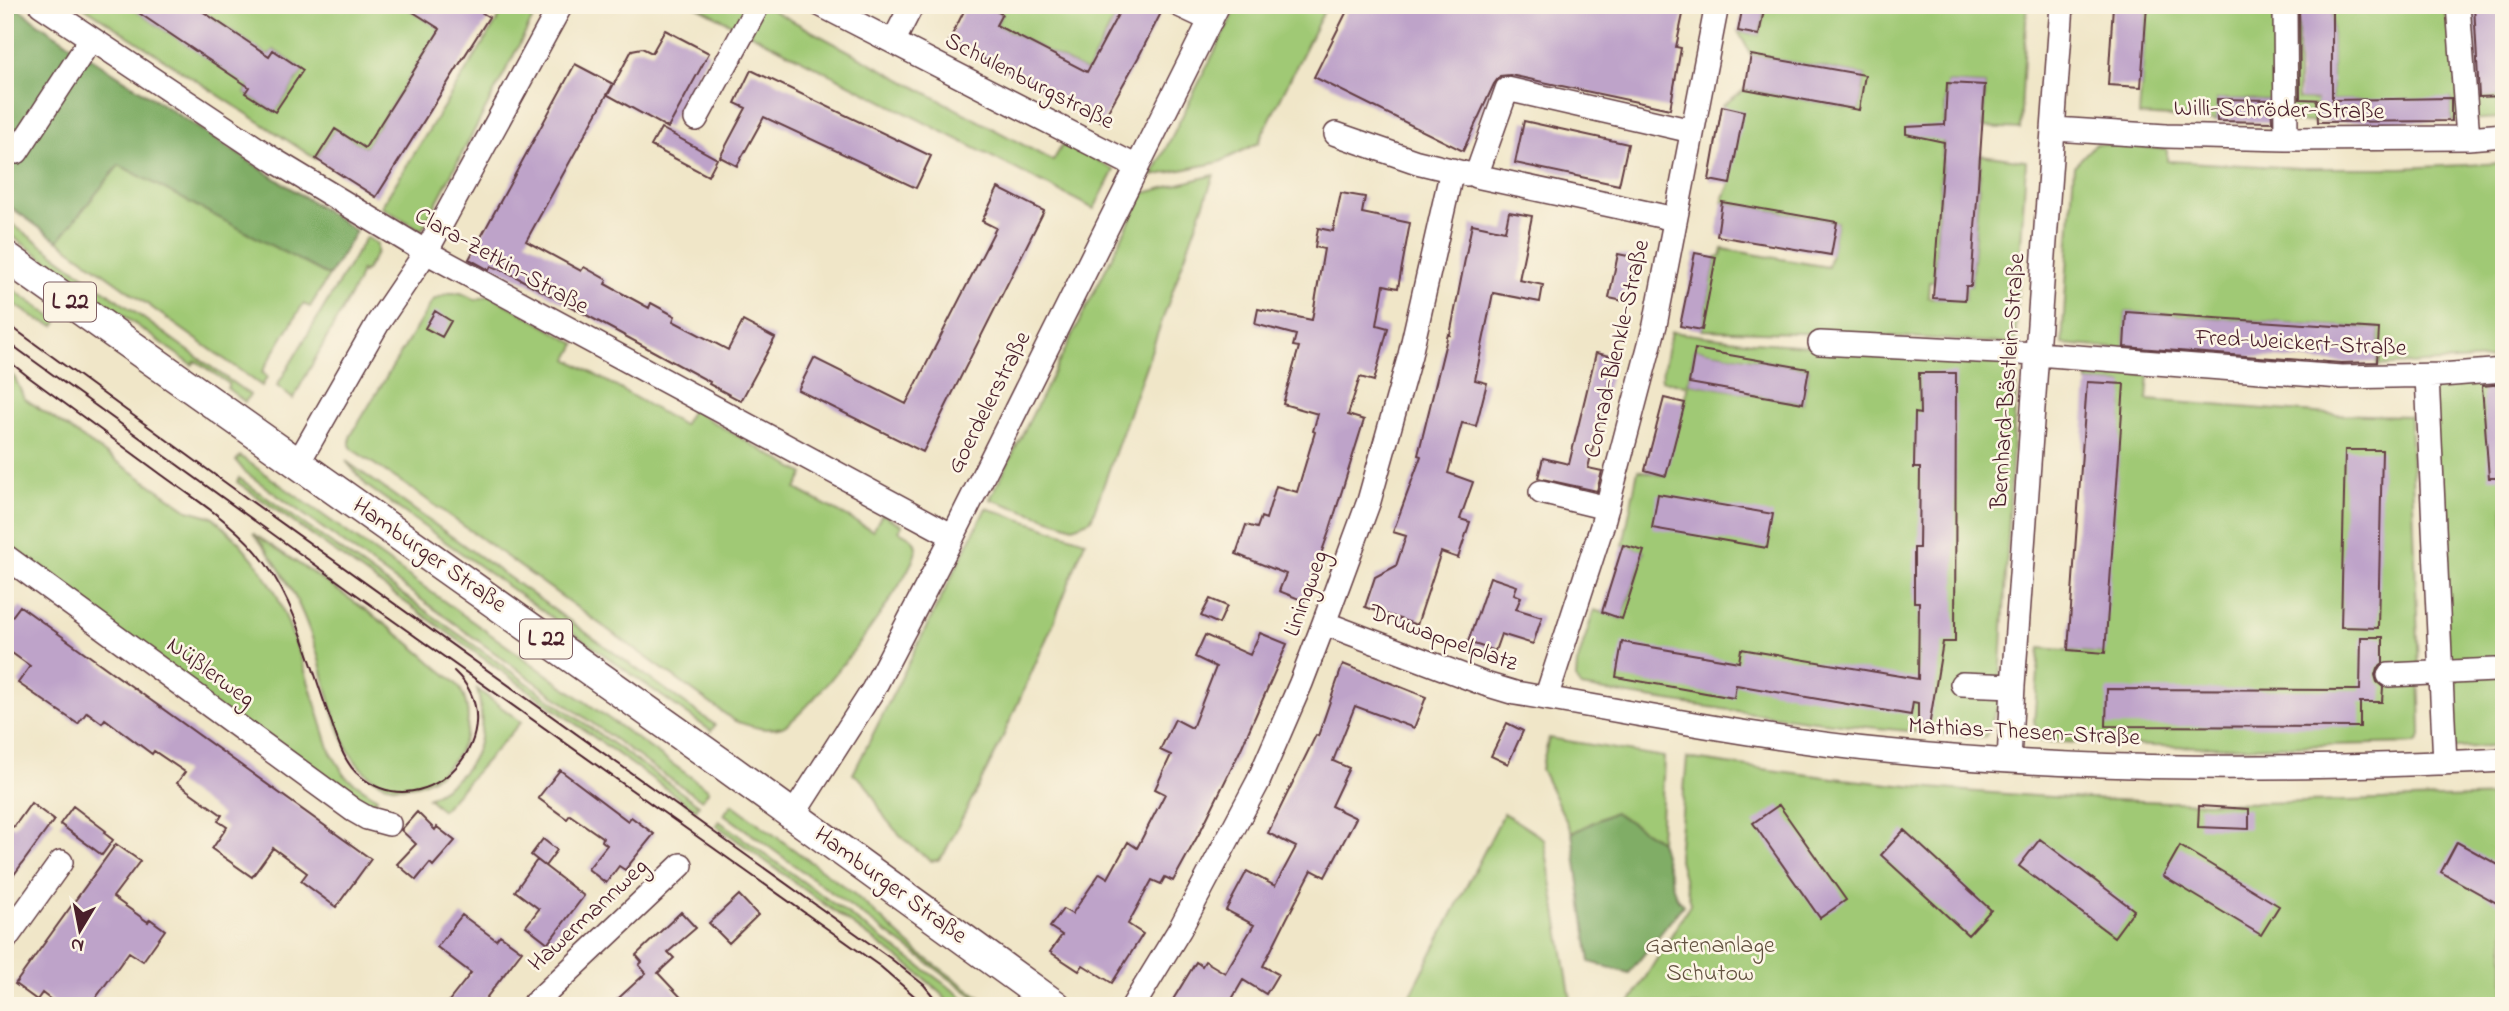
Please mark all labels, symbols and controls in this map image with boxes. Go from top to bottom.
street label: Schulenburgstraße [938,24,1120,140]
street label: Willi-Schröder-Straße [2173,92,2385,130]
street label: Clara-Zetkin-Straße [407,199,595,325]
street label: Conrad-Blenkle-Straße [1576,236,1660,462]
street label: Bernhard-Bästlein-Straße [1983,252,2035,511]
road number: L 22 [44,282,96,322]
street label: Fred-Weickert-Straße [2193,321,2408,367]
street label: Goerdelerstraße [939,325,1041,481]
street label: Hamburger Straße [345,490,514,623]
street label: Liningweg [1275,546,1339,642]
street label: Druwappelplatz [1363,596,1523,682]
road number: L 22 [520,620,572,659]
street label: Nüßlerweg [158,629,262,717]
street label: Mathias-Thesen-Straße [1907,709,2141,757]
street label: Hamburger Straße [806,819,974,954]
street label: Hawermannweg [521,851,657,981]
north arrow [46,895,116,965]
park label: Gartenanlage Schutow [1645,929,1775,992]
text: N [69,930,86,959]

